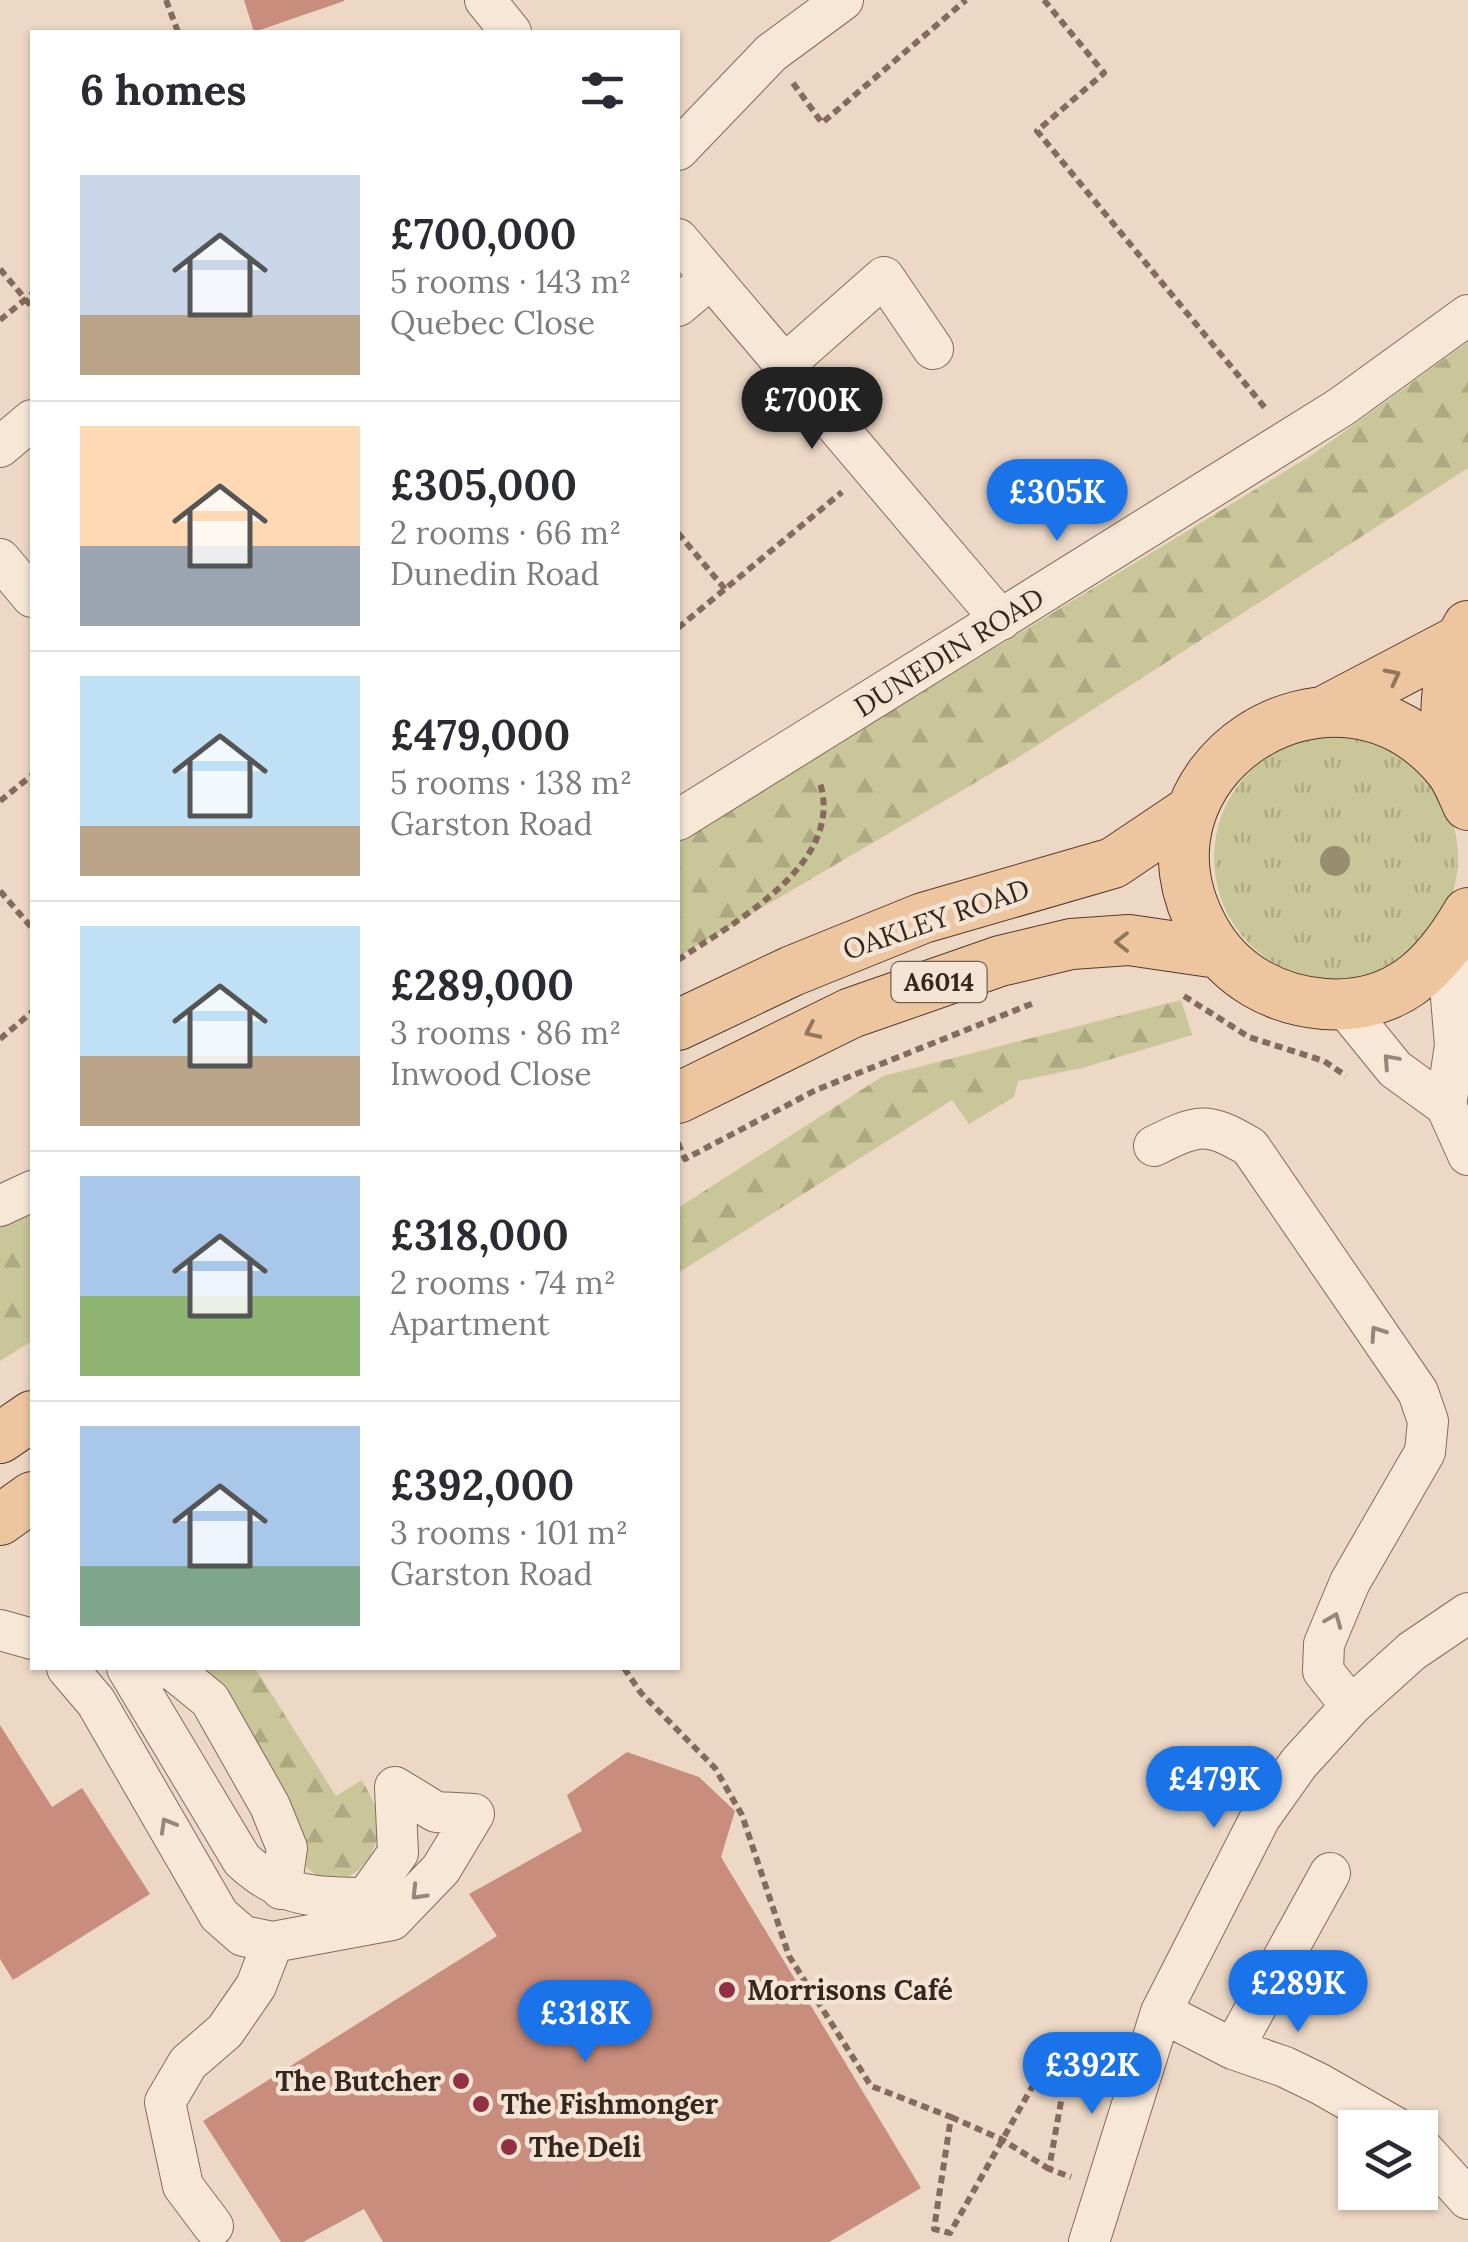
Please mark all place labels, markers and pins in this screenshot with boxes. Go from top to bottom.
pin: £700K [742,367,882,452]
pin: £305K [987,459,1127,544]
pin: £479K [1144,1746,1284,1831]
pin: £289K [1228,1950,1368,2035]
place label: Morrisons Café [747,1972,953,2008]
marker: Morrisons Café [716,1979,738,2001]
pin: £318K [515,1980,655,2065]
pin: £392K [1022,2032,1162,2117]
place label: The Butcher [276,2063,442,2099]
marker: The Butcher [450,2070,472,2092]
place label: The Fishmonger [501,2086,719,2122]
marker: The Fishmonger [470,2093,492,2115]
place label: The Deli [529,2129,641,2165]
marker: The Deli [498,2136,520,2158]

